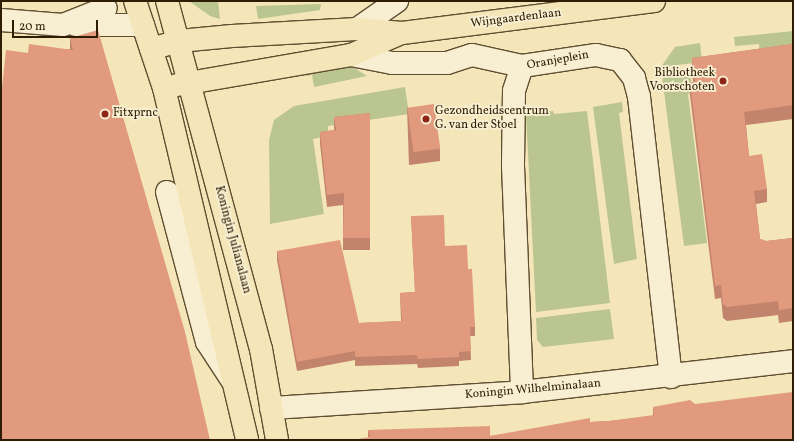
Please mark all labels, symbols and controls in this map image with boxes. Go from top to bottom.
street label: Wijngaardenlaan [470,6,562,32]
scale bar [14,12,100,38]
text: 20 m [19,19,46,35]
street label: Oranjeplein [526,48,590,74]
place label: Bibliotheek Voorschoten [649,67,715,95]
marker: Bibliotheek Voorschoten [718,76,728,86]
place label: Gezondheidscentrum G. van der Stoel [435,105,549,133]
place label: Fitxprnc [113,107,158,121]
marker: Fitxprnc [100,109,110,119]
marker: Gezondheidscentrum G. van der Stoel [420,113,432,125]
street label: Koningin Julianalaan [211,185,253,295]
street label: Koningin Wilhelminalaan [464,377,602,403]

